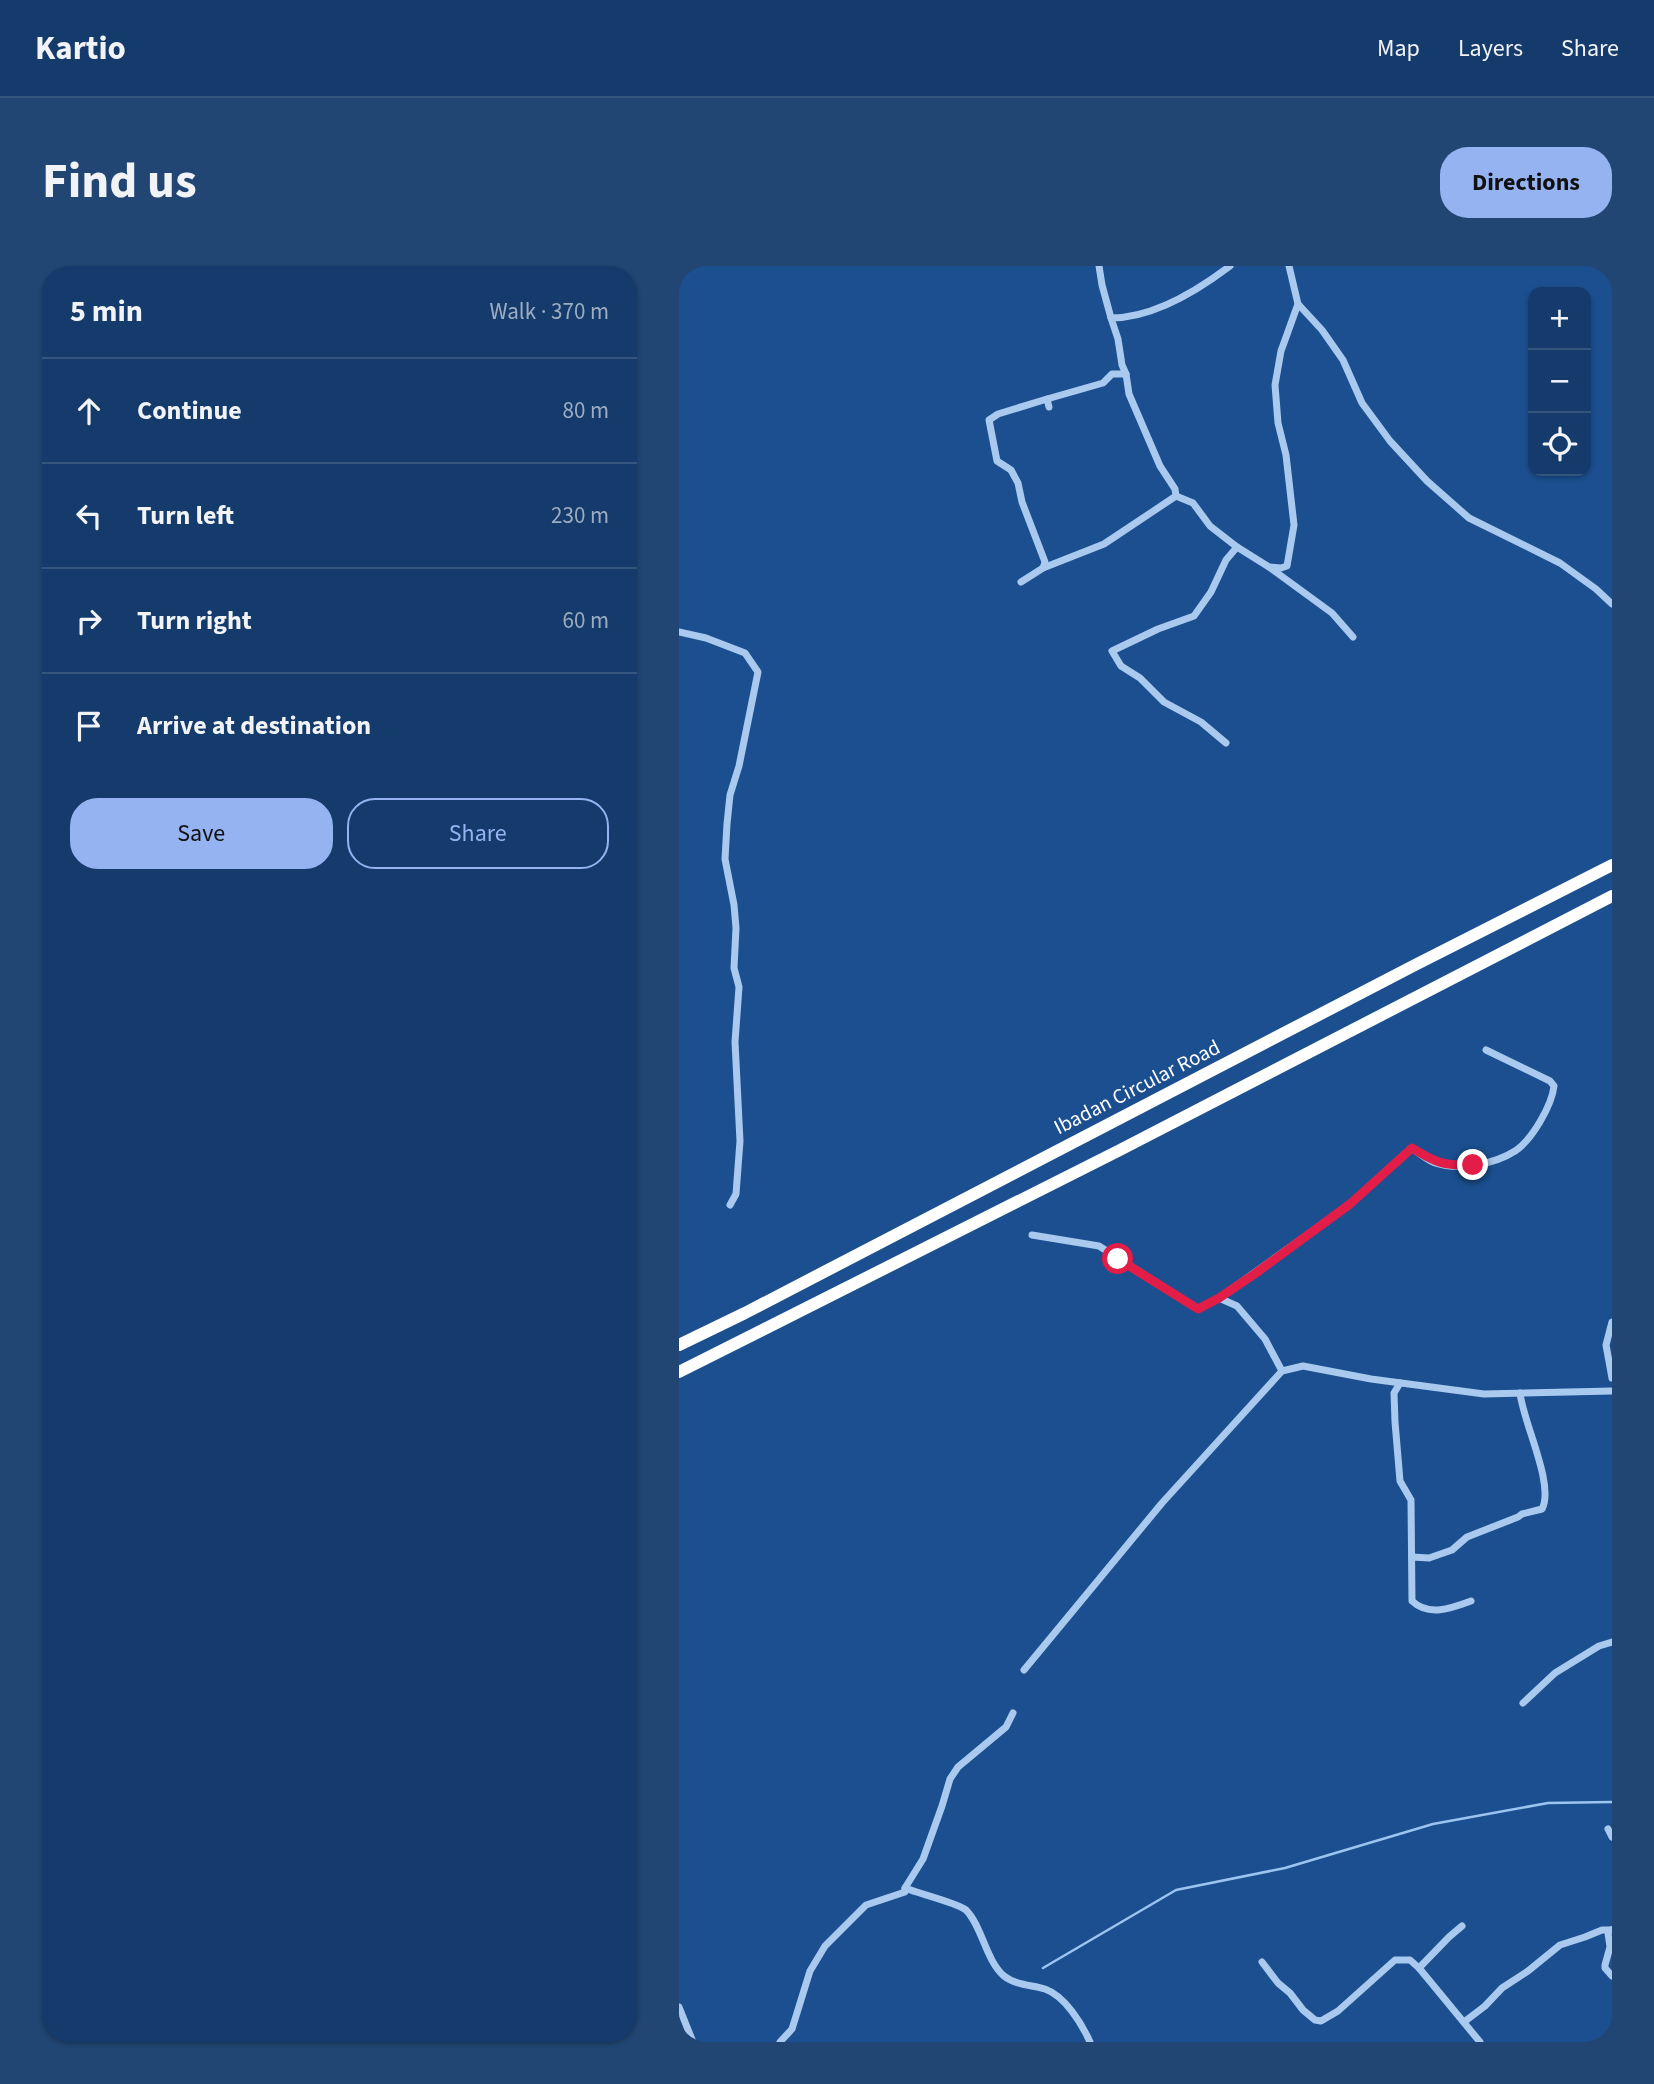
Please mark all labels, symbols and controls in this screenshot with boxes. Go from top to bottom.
text: Kartio [35,25,126,72]
text: Map [1377,31,1420,66]
text: Layers [1458,31,1523,66]
text: Share [1561,31,1619,66]
text: Find us [42,147,197,217]
button: Directions [1440,147,1612,218]
map controls [1528,287,1591,476]
button: + [1528,287,1591,350]
text: 5 min [70,290,143,333]
text: Walk · 370 m [490,295,609,328]
button: − [1528,350,1591,413]
icon: ahead [70,392,108,430]
text: Continue [137,392,242,429]
text: 80 m [562,394,609,427]
button: locate [1528,413,1591,476]
icon: left [70,497,108,535]
text: Turn left [137,497,234,534]
text: 230 m [551,499,609,532]
icon: right [70,602,108,640]
text: Turn right [137,602,252,639]
text: 60 m [562,604,609,637]
icon: arrive [70,707,108,745]
text: Arrive at destination [137,707,371,744]
button: Save [70,798,333,869]
button: Share [347,798,609,869]
street label: Ibadan Circular Road [1049,1032,1225,1142]
route end [1457,1149,1488,1180]
route start [1102,1243,1133,1274]

